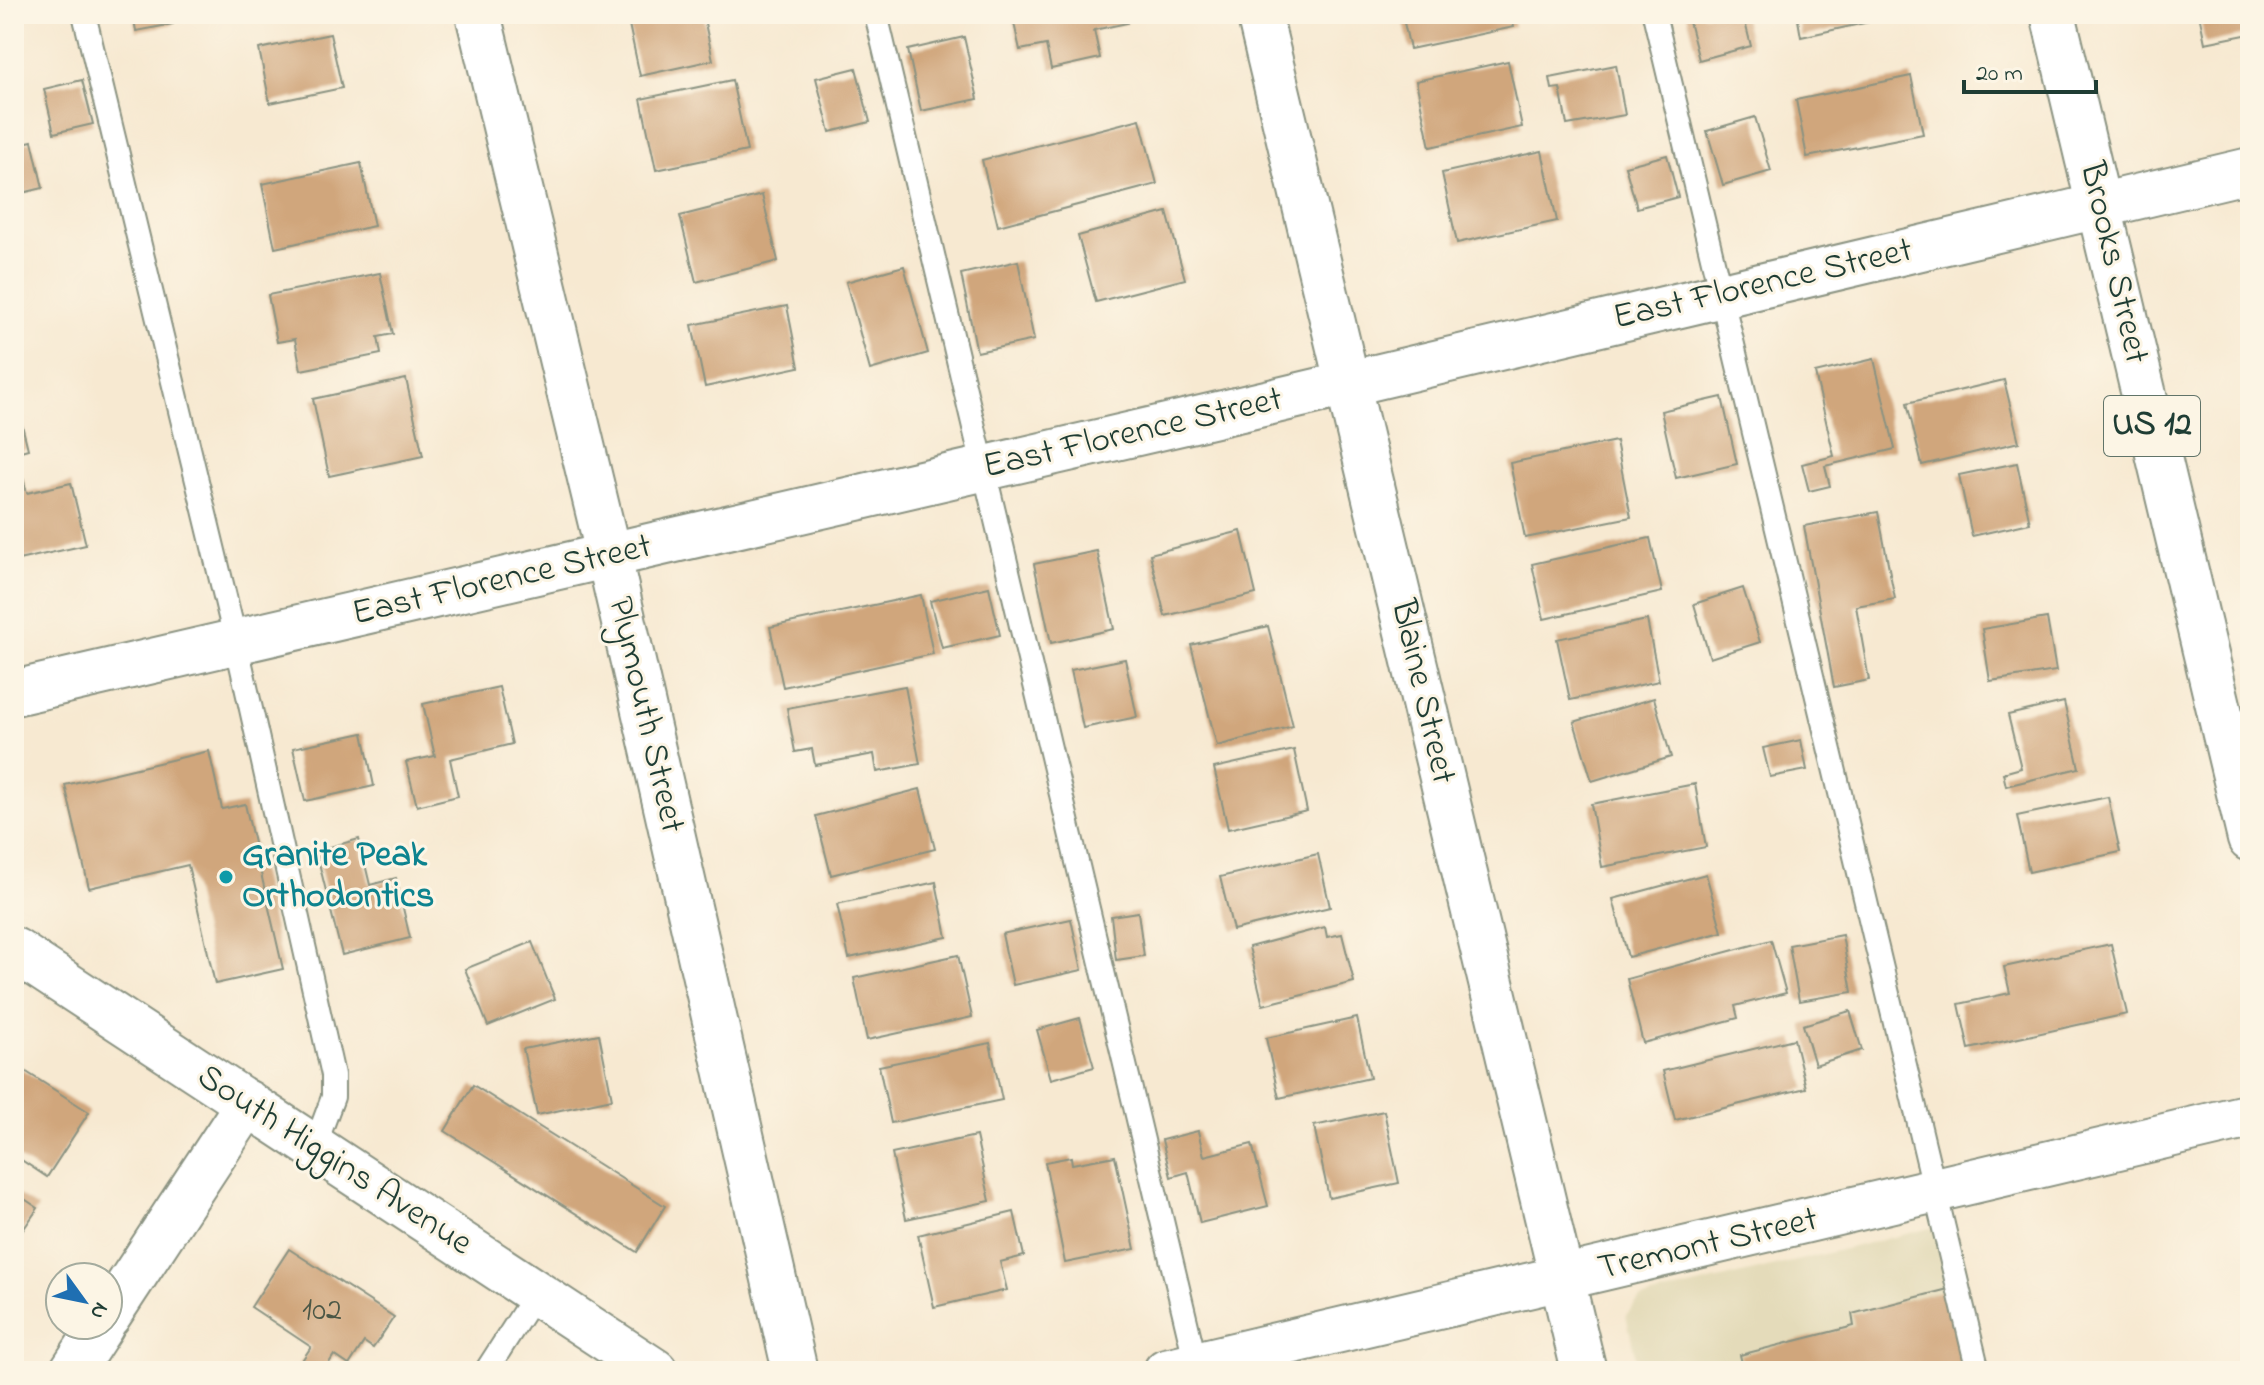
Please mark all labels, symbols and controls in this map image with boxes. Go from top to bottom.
scale bar [1964,44,2096,94]
text: 20 m [1976,57,2023,92]
street label: Brooks Street [2064,156,2162,369]
street label: East Florence Street [1608,225,1918,345]
street label: East Florence Street [978,374,1288,494]
road number: US 12 [2104,396,2200,456]
street label: East Florence Street [347,521,657,641]
street label: Plymouth Street [592,592,698,838]
street label: Blaine Street [1375,594,1469,789]
place label: Granite Peak Orthodontics [242,830,434,924]
marker: Granite Peak Orthodontics [217,868,235,886]
street label: South Higgins Avenue [186,1052,483,1271]
street label: Tremont Street [1593,1194,1823,1296]
north arrow [44,1261,124,1341]
house number: 102 [302,1288,342,1335]
text: N [81,1295,116,1325]

